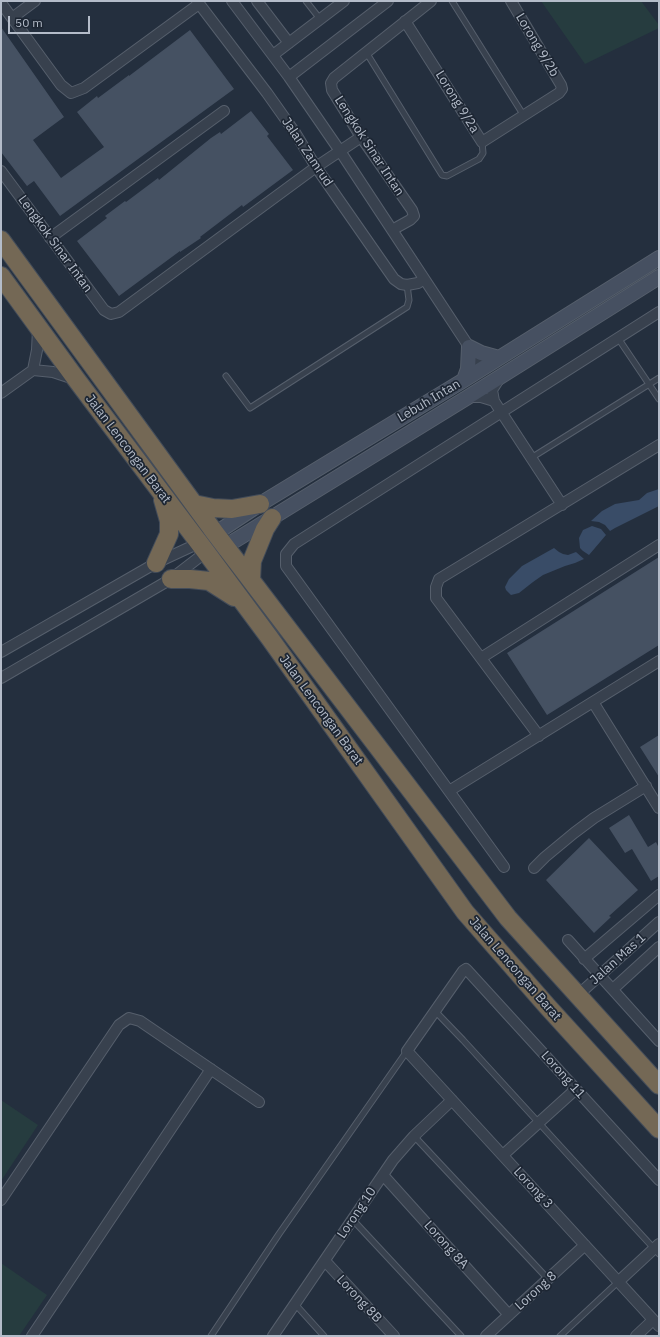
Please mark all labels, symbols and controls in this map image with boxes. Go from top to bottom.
scale bar [10,8,92,34]
street label: Lorong 9/2b [512,11,562,79]
text: 50 m [15,15,43,30]
street label: Lorong 9/2a [432,68,482,136]
street label: Lengkok Sinar Intan [331,93,407,199]
street label: Jalan Zamrud [278,114,336,190]
street label: Lengkok Sinar Intan [15,192,95,296]
street label: Lebuh Intan [395,376,463,426]
street label: Jalan Lencongan Barat [82,391,174,507]
street label: Jalan Lencongan Barat [276,652,366,768]
street label: Jalan Lencongan Barat [466,914,564,1024]
street label: Jalan Mas 1 [587,930,649,988]
street label: Lorong 11 [538,1048,588,1102]
street label: Lorong 3 [510,1164,556,1212]
street label: Lorong 10 [334,1184,380,1242]
street label: Lorong 8A [420,1218,472,1272]
street label: Lorong 8 [512,1268,560,1314]
street label: Lorong 8B [333,1272,385,1326]

